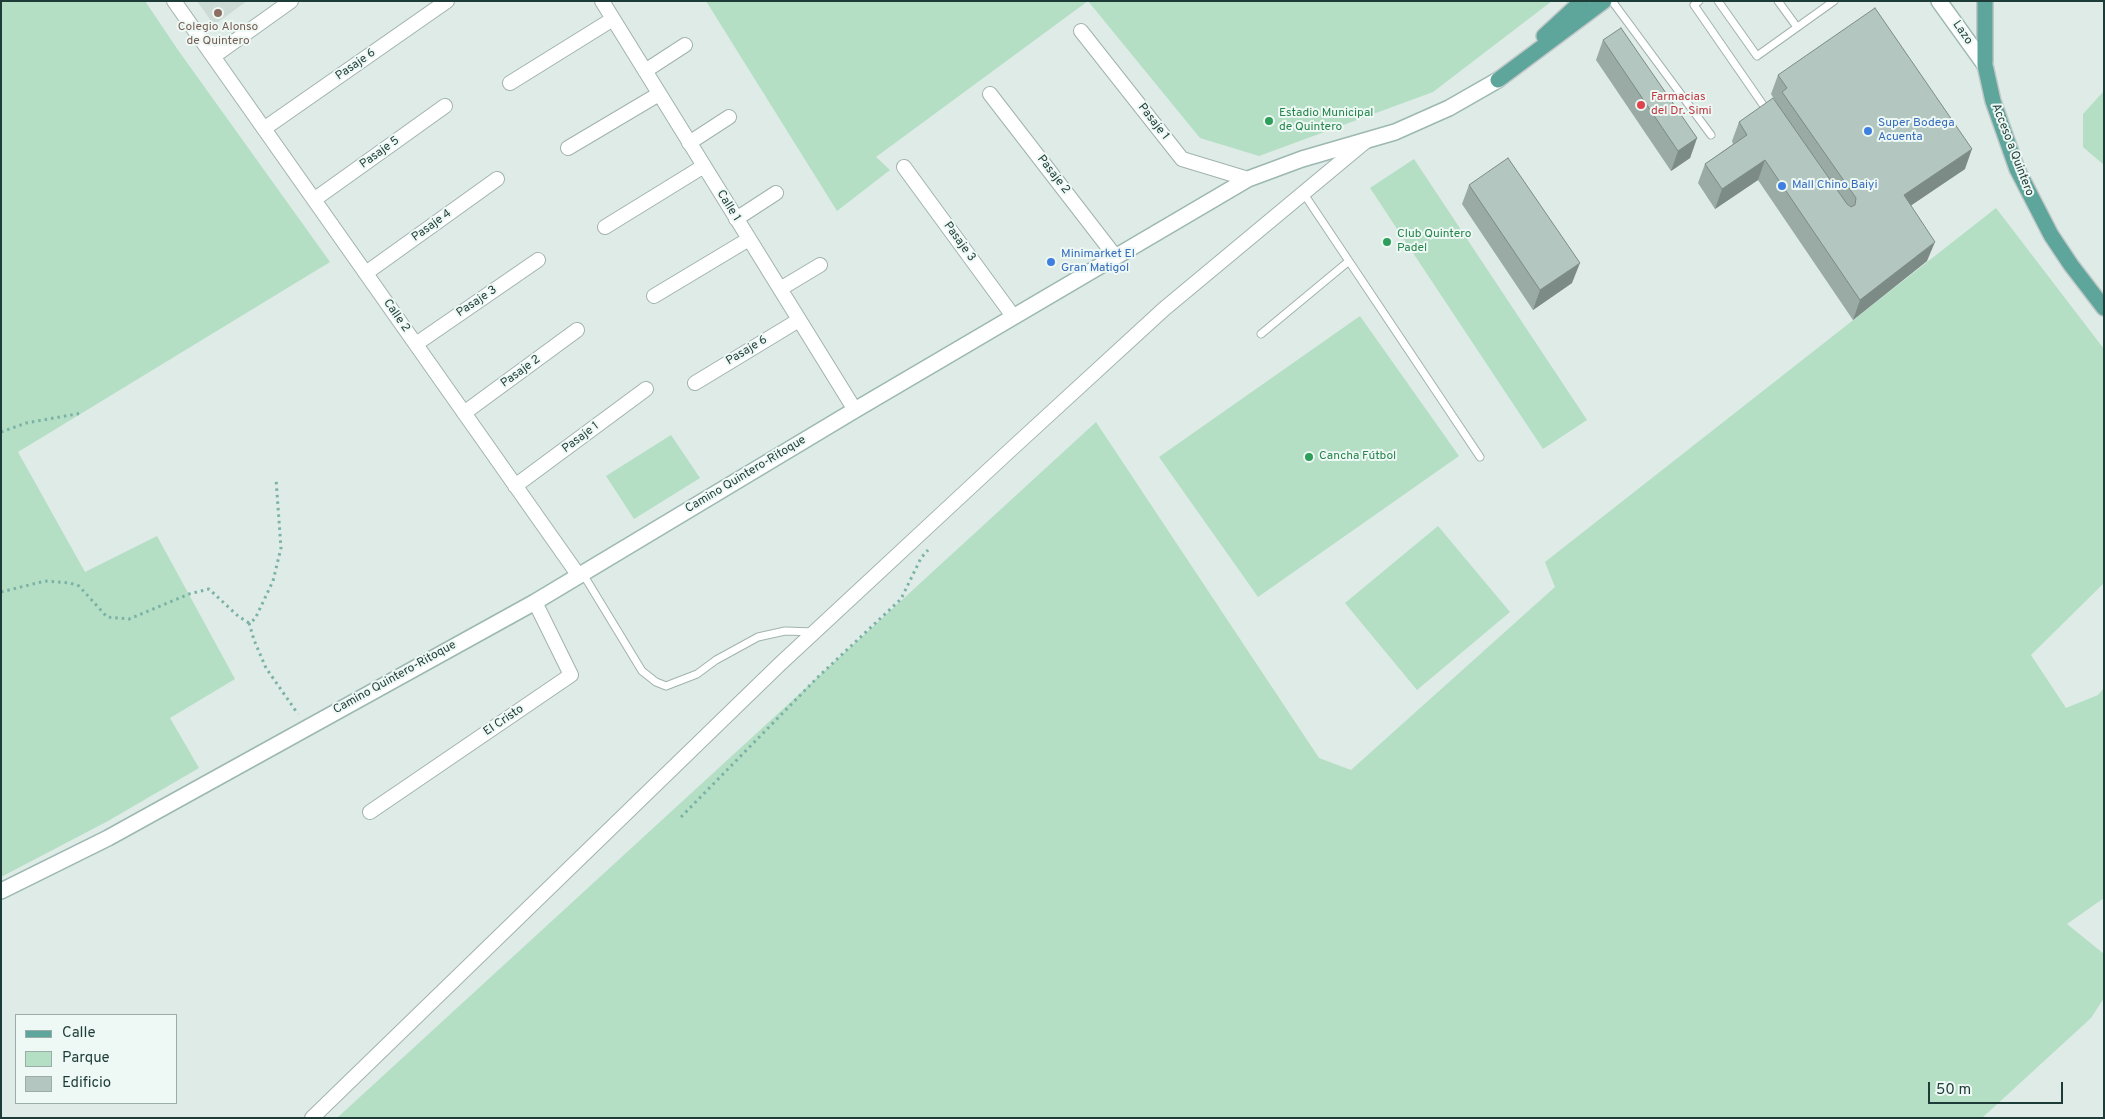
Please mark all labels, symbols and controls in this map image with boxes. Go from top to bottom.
marker: Colegio Alonso de Quintero [212,7,224,19]
street label: Lazo [1949,18,1975,48]
place label: Colegio Alonso de Quintero [178,21,258,49]
street label: Pasaje 6 [333,46,379,84]
place label: Farmacias del Dr. Simi [1651,91,1712,119]
marker: Farmacias del Dr. Simi [1635,99,1647,111]
street label: Pasaje 1 [1134,101,1172,143]
street label: Acceso a Quintero [1988,102,2036,198]
place label: Estadio Municipal de Quintero [1279,107,1373,135]
marker: Estadio Municipal de Quintero [1263,115,1275,127]
place label: Super Bodega Acuenta [1878,117,1954,145]
marker: Super Bodega Acuenta [1862,125,1874,137]
street label: Pasaje 5 [357,134,403,172]
street label: Pasaje 2 [1033,153,1073,197]
place label: Mall Chino Baiyi [1792,179,1877,193]
marker: Mall Chino Baiyi [1776,180,1788,192]
street label: Calle 1 [713,188,743,224]
street label: Pasaje 4 [409,207,455,245]
street label: Pasaje 3 [940,219,978,265]
place label: Club Quintero Padel [1397,228,1471,256]
marker: Club Quintero Padel [1381,236,1393,248]
place label: Minimarket El Gran Matigol [1061,248,1135,276]
marker: Minimarket El Gran Matigol [1045,256,1057,268]
street label: Pasaje 3 [454,283,500,321]
street label: Calle 2 [379,297,413,335]
street label: Pasaje 6 [724,333,770,369]
street label: Pasaje 2 [498,353,544,391]
street label: Pasaje 1 [560,419,602,457]
street label: Camino Quintero-Ritoque [683,433,809,517]
place label: Cancha Fútbol [1319,450,1396,464]
marker: Cancha Fútbol [1303,451,1315,463]
street label: Camino Quintero-Ritoque [331,638,459,718]
street label: El Cristo [481,702,527,740]
legend [15,1014,178,1104]
text: Calle [62,1024,96,1043]
text: Parque [62,1049,110,1068]
scale bar [1930,1072,2065,1104]
text: Edificio [62,1074,111,1093]
text: 50 m [1936,1081,1971,1100]

